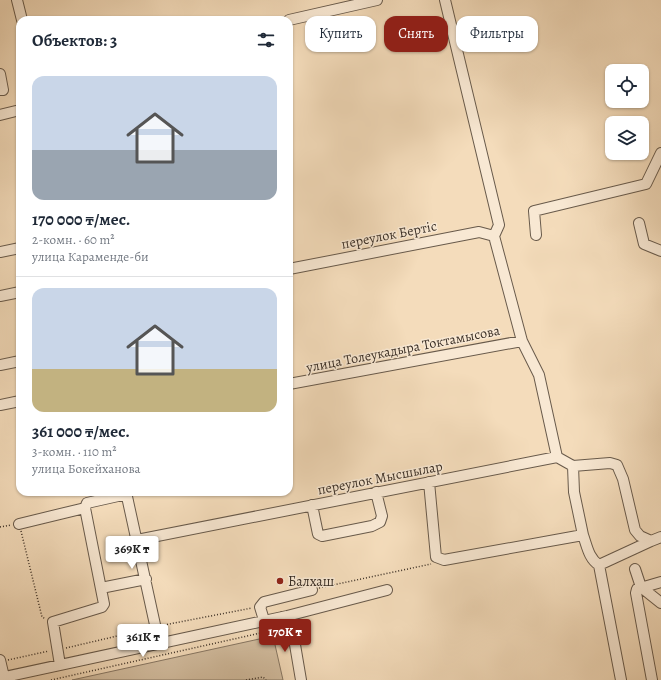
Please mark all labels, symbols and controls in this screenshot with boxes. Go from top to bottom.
chip: Купить [305,16,376,52]
chip: Снять [384,16,448,52]
chip: Фильтры [456,16,538,52]
text: Объектов: 3 [32,29,117,52]
icon: filters [255,29,277,51]
map controls [605,64,649,160]
button: locate [605,64,649,108]
icon: home [119,102,191,174]
button: layers [605,116,649,160]
text: 170 000 ₸/мес. [32,208,130,231]
street label: переулок Бертіс [340,216,438,254]
text: 2-комн. · 60 m² [32,231,115,248]
text: улица Караменде-би [32,248,149,265]
icon: home [119,314,191,386]
street label: улица Толеукадыра Токтамысова [304,321,502,377]
text: 361 000 ₸/мес. [32,420,130,443]
text: 3-комн. · 110 m² [32,443,117,460]
street label: переулок Мысшылар [316,457,444,499]
text: улица Бокейханова [32,460,141,477]
pin: 369K ₸ [99,536,165,570]
text: 369K ₸ [115,540,149,557]
place label: Балхаш [288,572,334,591]
marker: Балхаш [275,576,285,586]
pin: 170K ₸ [252,619,318,653]
text: 170K ₸ [268,623,302,640]
pin: 361K ₸ [110,624,176,658]
text: 361K ₸ [126,628,160,645]

